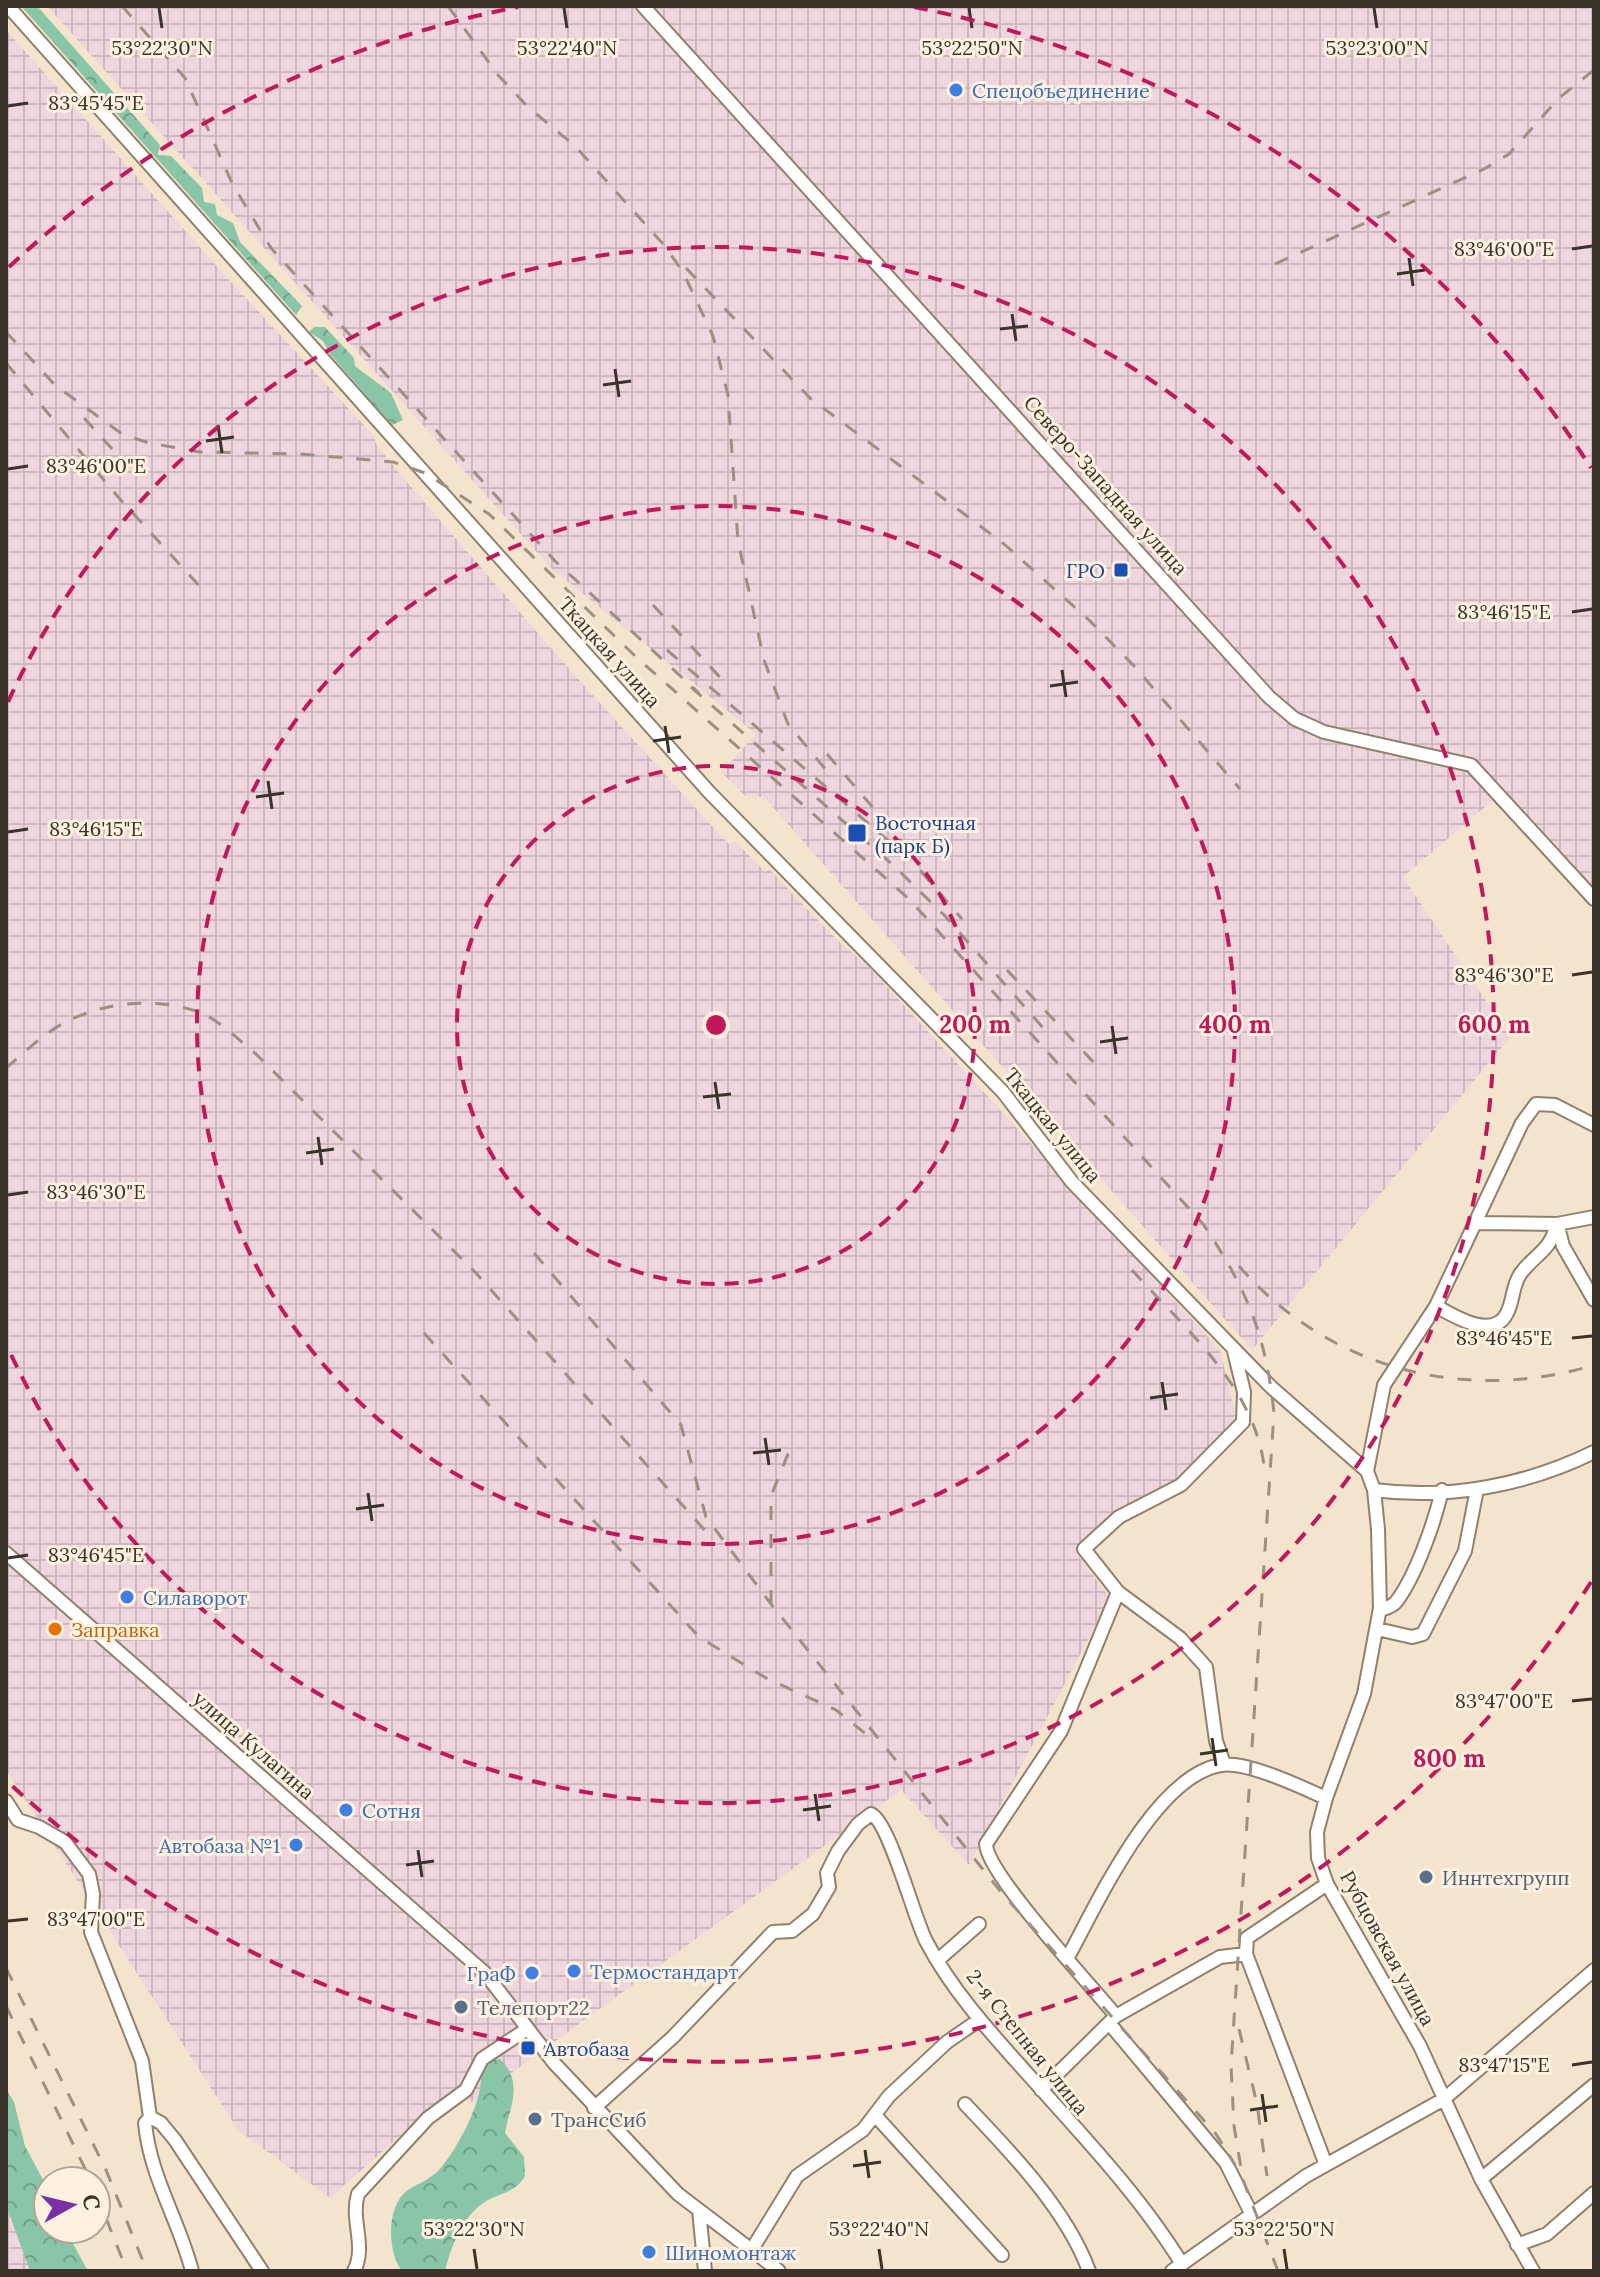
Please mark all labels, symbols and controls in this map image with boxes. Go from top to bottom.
text: 53°22'30"N [111,35,213,60]
text: 53°22'40"N [517,35,617,60]
text: 53°22'50"N [921,35,1023,60]
text: 53°23'00"N [1326,35,1428,60]
place label: Спецобъединение [972,78,1150,103]
marker: Спецобъединение [947,81,965,99]
text: 83°45'45"E [48,90,144,115]
text: 83°46'00"E [1454,236,1554,261]
street label: Северо-Западная улица [1019,390,1193,580]
text: 83°46'00"E [46,453,146,478]
place label: ГРО [1066,558,1105,583]
marker: ГРО [1112,561,1130,579]
street label: Ткацкая улица [554,591,666,713]
text: 83°46'15"E [1457,599,1551,624]
place label: Восточная (парк Б) [875,810,976,859]
text: 83°46'15"E [49,816,143,841]
marker: Восточная (парк Б) [846,822,868,844]
text: 83°46'30"E [1454,962,1554,987]
text: 200 m [939,1009,1011,1040]
text: 400 m [1199,1009,1271,1040]
text: 600 m [1458,1009,1530,1040]
centre of rings [702,1011,730,1039]
street label: Ткацкая улица [999,1063,1107,1187]
text: 83°46'30"E [46,1179,146,1204]
text: 83°46'45"E [1456,1325,1552,1350]
text: 83°46'45"E [48,1542,144,1567]
place label: Силаворот [143,1585,247,1610]
marker: Силаворот [118,1588,136,1606]
place label: Заправка [71,1617,160,1642]
marker: Заправка [46,1620,64,1638]
street label: улица Кулагина [188,1685,320,1805]
text: 83°47'00"E [1455,1688,1553,1713]
text: 800 m [1413,1743,1485,1774]
place label: Сотня [362,1798,421,1823]
marker: Сотня [337,1801,355,1819]
place label: Автобаза №1 [158,1833,280,1858]
marker: Автобаза №1 [287,1836,305,1854]
place label: Иннтехгрупп [1442,1865,1570,1890]
street label: Рубцовская улица [1335,1866,1441,2030]
marker: Иннтехгрупп [1417,1868,1435,1886]
text: 83°47'00"E [47,1906,145,1931]
place label: Термостандарт [590,1959,738,1984]
place label: ГраФ [467,1961,516,1986]
marker: Термостандарт [565,1962,583,1980]
marker: ГраФ [523,1964,541,1982]
street label: 2-я Степная улица [962,1964,1094,2120]
place label: Телепорт22 [477,1995,590,2020]
marker: Телепорт22 [452,1998,470,2016]
place label: Автобаза [543,2036,629,2061]
marker: Автобаза [519,2039,537,2057]
text: 83°47'15"E [1458,2052,1550,2077]
place label: ТрансСиб [551,2107,647,2132]
marker: ТрансСиб [526,2110,544,2128]
north arrow [32,2165,112,2245]
text: С [77,2193,107,2212]
text: 53°22'30"N [423,2216,525,2241]
text: 53°22'40"N [829,2216,929,2241]
text: 53°22'50"N [1233,2216,1335,2241]
place label: Шиномонтаж [665,2240,797,2265]
marker: Шиномонтаж [640,2243,658,2261]

